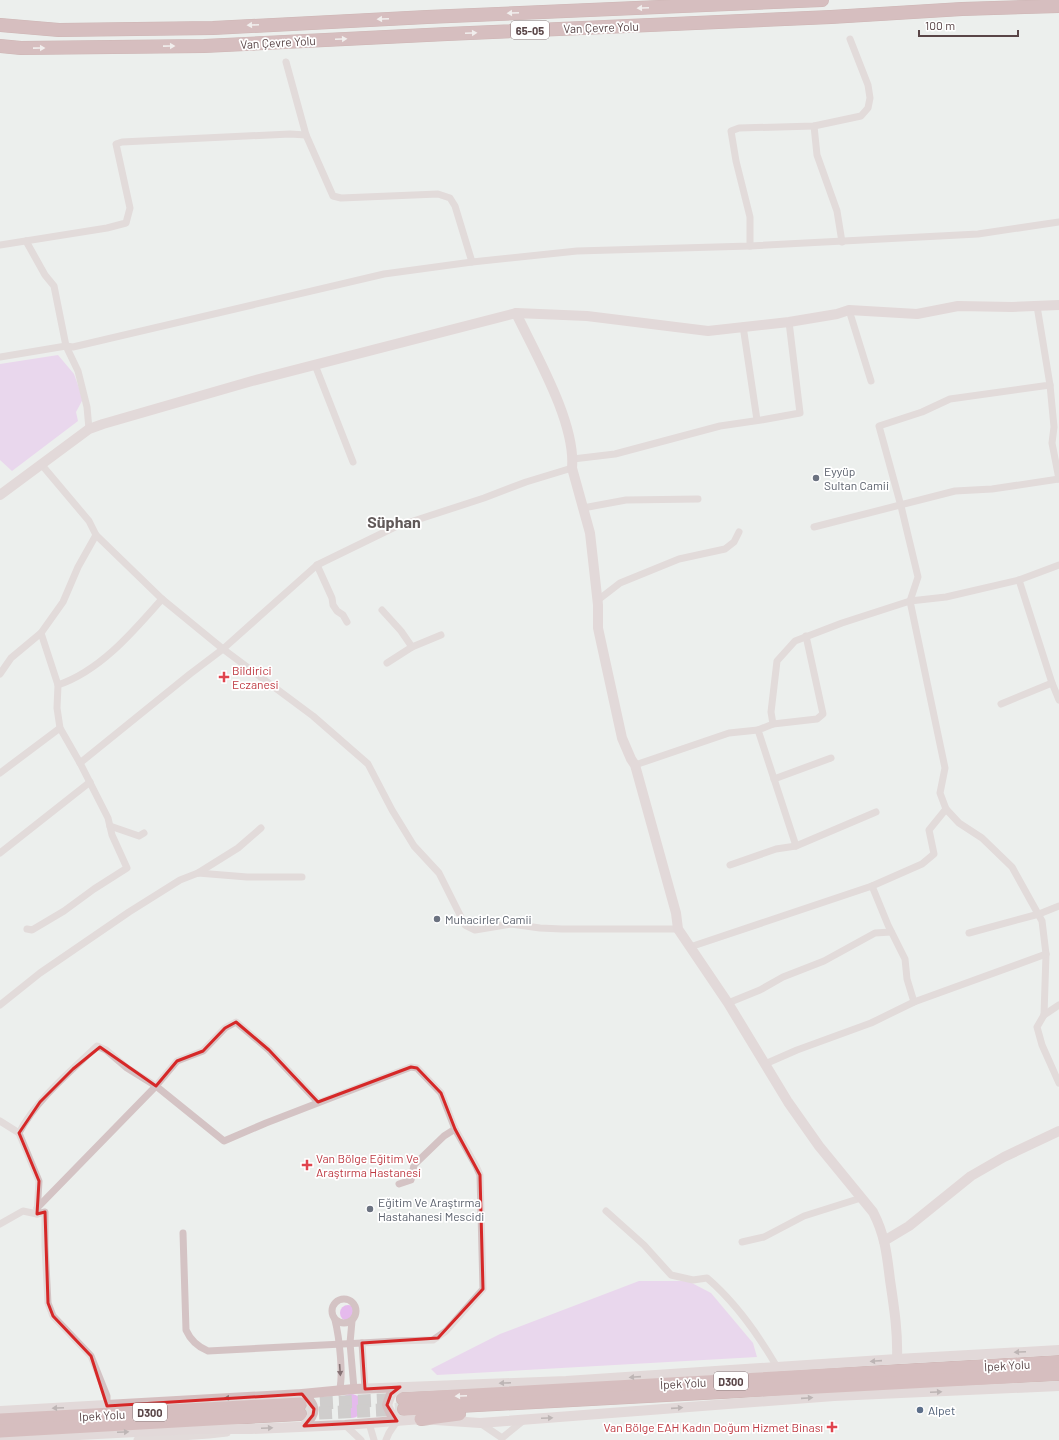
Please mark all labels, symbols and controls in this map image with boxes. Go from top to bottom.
one-way arrow [637,4,649,11]
one-way arrow [506,10,519,16]
scale bar [919,12,1018,38]
one-way arrow [377,15,389,22]
text: 100 m [925,18,955,32]
street label: Van Çevre Yolu [563,19,639,35]
road number: 65-05 [511,21,549,39]
one-way arrow [247,22,259,29]
one-way arrow [465,29,477,36]
street label: Van Çevre Yolu [240,33,316,51]
one-way arrow [335,36,348,42]
one-way arrow [163,43,175,50]
one-way arrow [33,45,46,51]
place label: Eyyüp Sultan Camii [824,464,889,492]
marker: Eyyüp Sultan Camii [811,473,821,483]
district label: Süphan [367,512,421,531]
place label: Bildirici Eczanesi [232,663,279,691]
marker: Bildirici Eczanesi [219,672,229,682]
place label: Muhacirler Camii [445,912,532,926]
marker: Muhacirler Camii [432,914,442,924]
place label: Van Bölge Eğitim Ve Araştırma Hastanesi [316,1151,421,1179]
marker: Van Bölge Eğitim Ve Araştırma Hastanesi [301,1159,313,1171]
place label: Eğitim Ve Araştırma Hastahanesi Mescidi [378,1195,484,1223]
marker: Eğitim Ve Araştırma Hastahanesi Mescidi [365,1204,375,1214]
one-way arrow [1014,1349,1026,1356]
one-way arrow [870,1357,882,1364]
street label: İpek Yolu [984,1357,1030,1373]
one-way arrow [337,1364,344,1376]
road number: D300 [714,1372,748,1390]
one-way arrow [629,1373,641,1380]
street label: İpek Yolu [660,1375,706,1391]
one-way arrow [499,1380,511,1387]
one-way arrow [930,1389,942,1396]
one-way arrow [455,1393,467,1400]
one-way arrow [224,1395,236,1402]
one-way arrow [801,1395,814,1401]
road number: D300 [133,1403,167,1421]
place label: Alpet [928,1403,955,1417]
one-way arrow [671,1404,683,1411]
one-way arrow [51,1405,64,1411]
marker: Alpet [915,1405,925,1415]
street label: Ipek Yolu [79,1407,125,1423]
one-way arrow [541,1415,553,1422]
place label: Van Bölge EAH Kadın Doğum Hizmet Binası [604,1420,823,1434]
marker: Van Bölge EAH Kadın Doğum Hizmet Binası [826,1421,838,1433]
one-way arrow [261,1425,273,1432]
one-way arrow [117,1429,129,1436]

